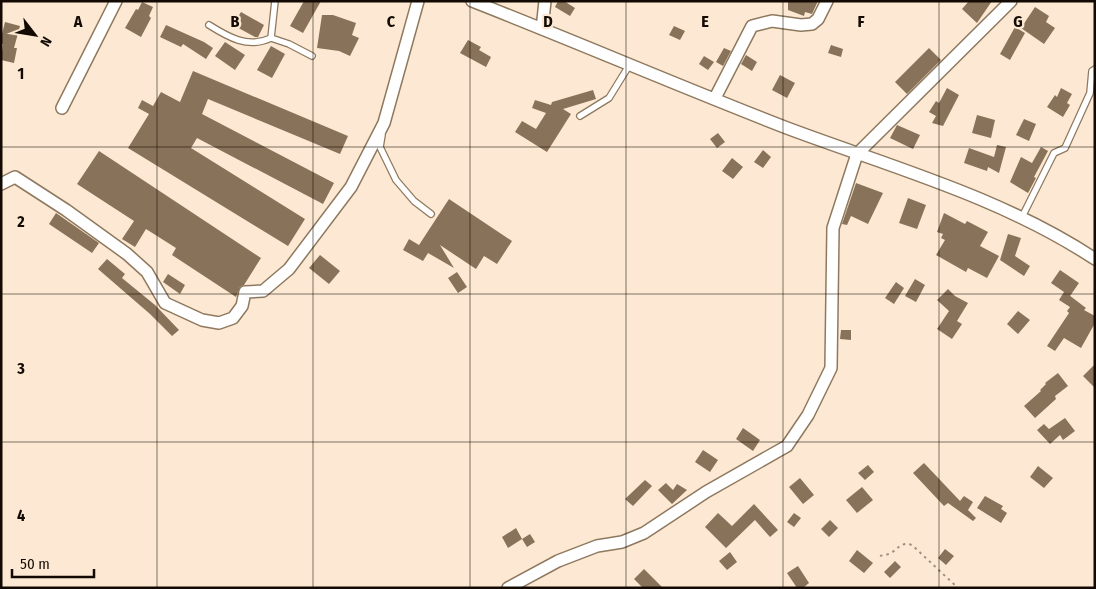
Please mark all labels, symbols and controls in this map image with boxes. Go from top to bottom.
north arrow [10,10,60,60]
text: A [73,12,83,31]
text: B [231,12,240,31]
text: C [387,12,396,31]
text: D [543,12,553,31]
text: E [701,12,709,31]
text: F [857,12,865,31]
text: G [1013,12,1023,31]
text: N [36,33,55,49]
text: 1 [18,64,24,83]
text: 2 [16,212,25,231]
text: 3 [16,359,25,378]
text: 4 [17,506,25,525]
scale bar [12,546,95,578]
text: 50 m [20,555,50,573]

